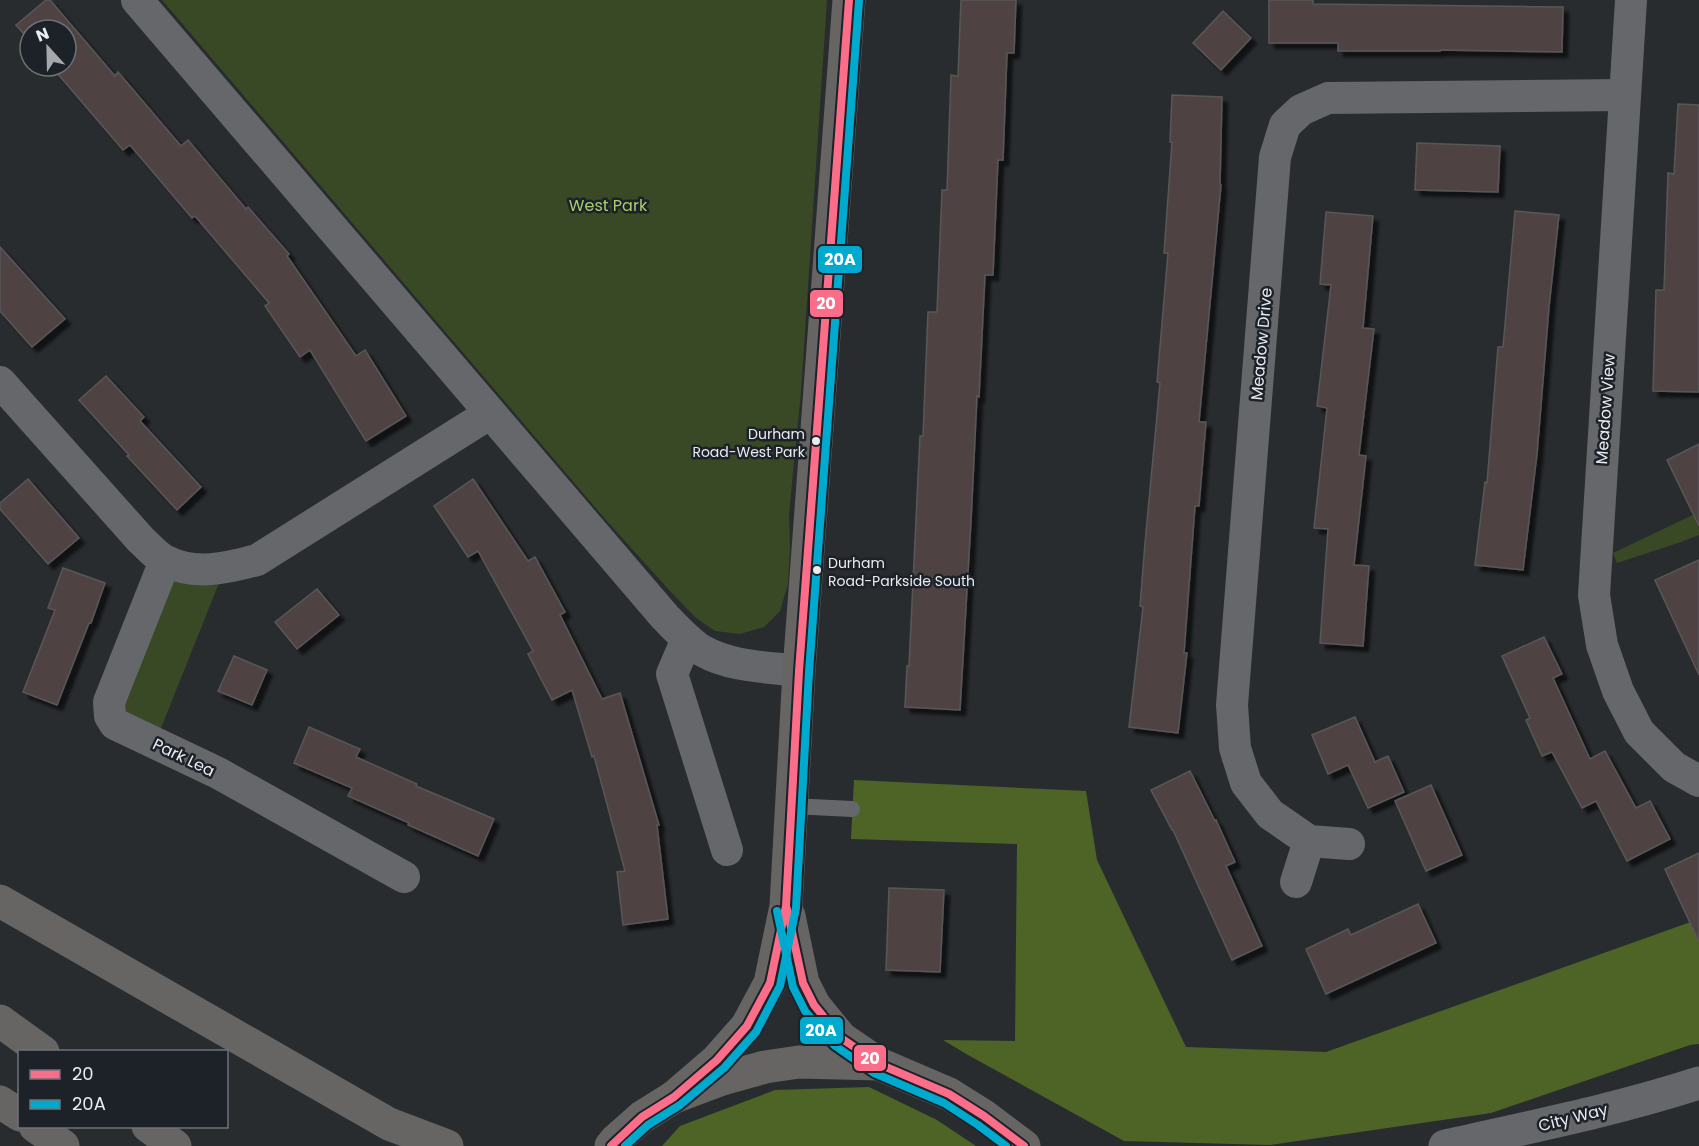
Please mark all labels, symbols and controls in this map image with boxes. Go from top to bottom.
north arrow [18,18,78,78]
text: N [33,22,52,47]
park label: West Park [569,194,648,217]
line badge: 20A [817,245,863,274]
text: 20A [824,248,856,271]
street label: Meadow Drive [1245,287,1278,401]
line badge: 20 [809,289,844,318]
text: 20 [816,292,836,315]
street label: Meadow View [1590,353,1621,465]
place label: Durham Road-West Park [692,424,806,462]
marker: Durham Road-West Park [810,435,822,447]
place label: Durham Road-Parkside South [828,553,975,591]
marker: Durham Road-Parkside South [811,564,823,576]
street label: Park Lea [149,733,219,782]
line badge: 20A [799,1016,844,1045]
text: 20A [805,1019,837,1042]
line badge: 20 [853,1044,887,1072]
text: 20 [860,1047,880,1070]
legend [18,1050,228,1128]
text: 20 [72,1061,94,1086]
text: 20A [72,1091,106,1116]
street label: City Way [1536,1098,1610,1137]

